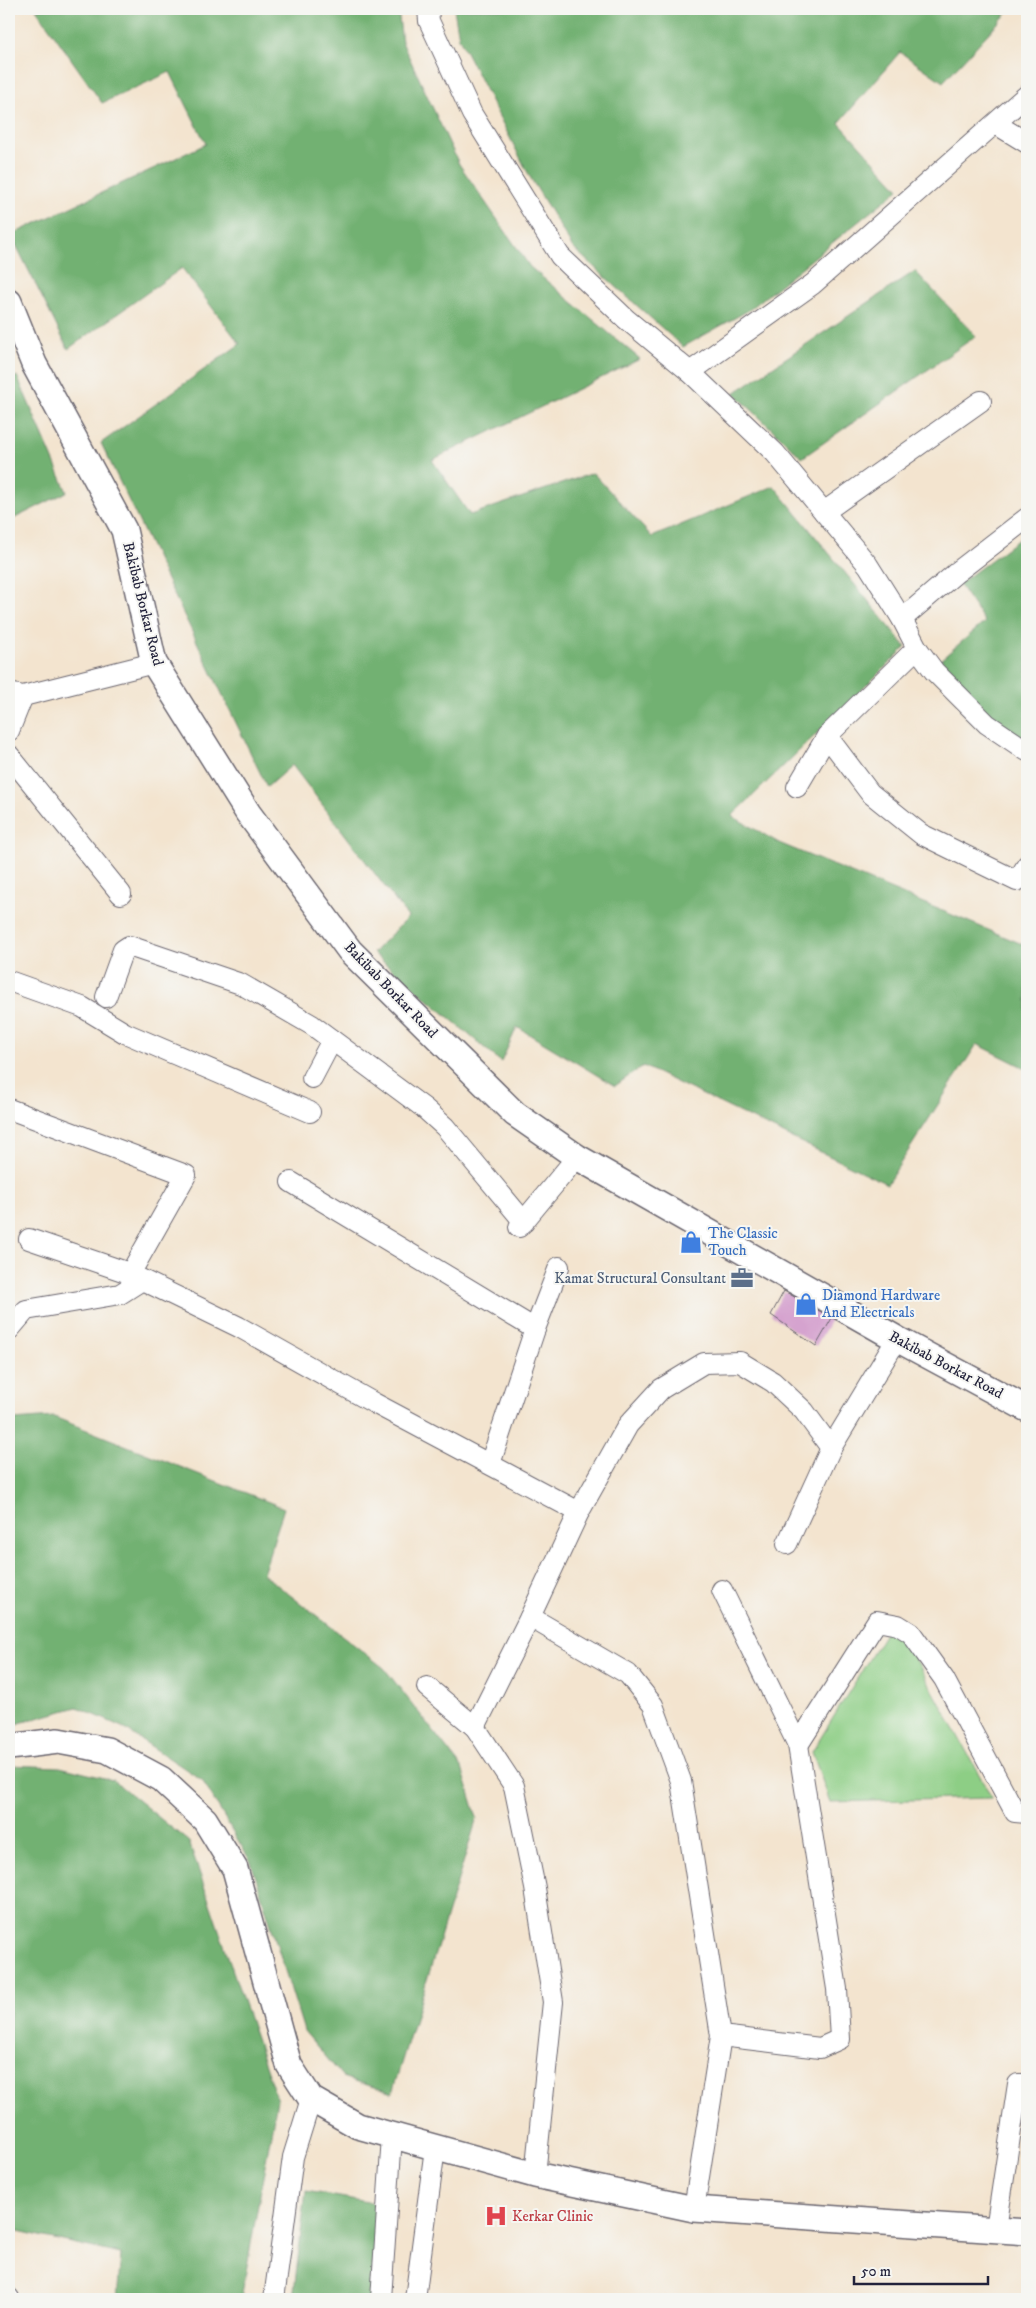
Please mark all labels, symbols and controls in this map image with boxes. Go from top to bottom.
street label: Bakibab Borkar Road [118,540,168,668]
street label: Bakibab Borkar Road [340,938,442,1043]
place label: The Classic Touch [708,1224,778,1260]
shop icon: The Classic Touch [678,1229,704,1255]
office icon: Kamat Structural Consultant [729,1265,755,1291]
place label: Kamat Structural Consultant [554,1269,726,1288]
place label: Diamond Hardware And Electricals [822,1286,940,1322]
shop icon: Diamond Hardware And Electricals [793,1291,819,1317]
street label: Bakibab Borkar Road [886,1327,1007,1403]
hospital icon: Kerkar Clinic [483,2203,509,2229]
place label: Kerkar Clinic [512,2207,594,2226]
scale bar [854,2253,987,2285]
text: 50 m [861,2262,891,2281]

